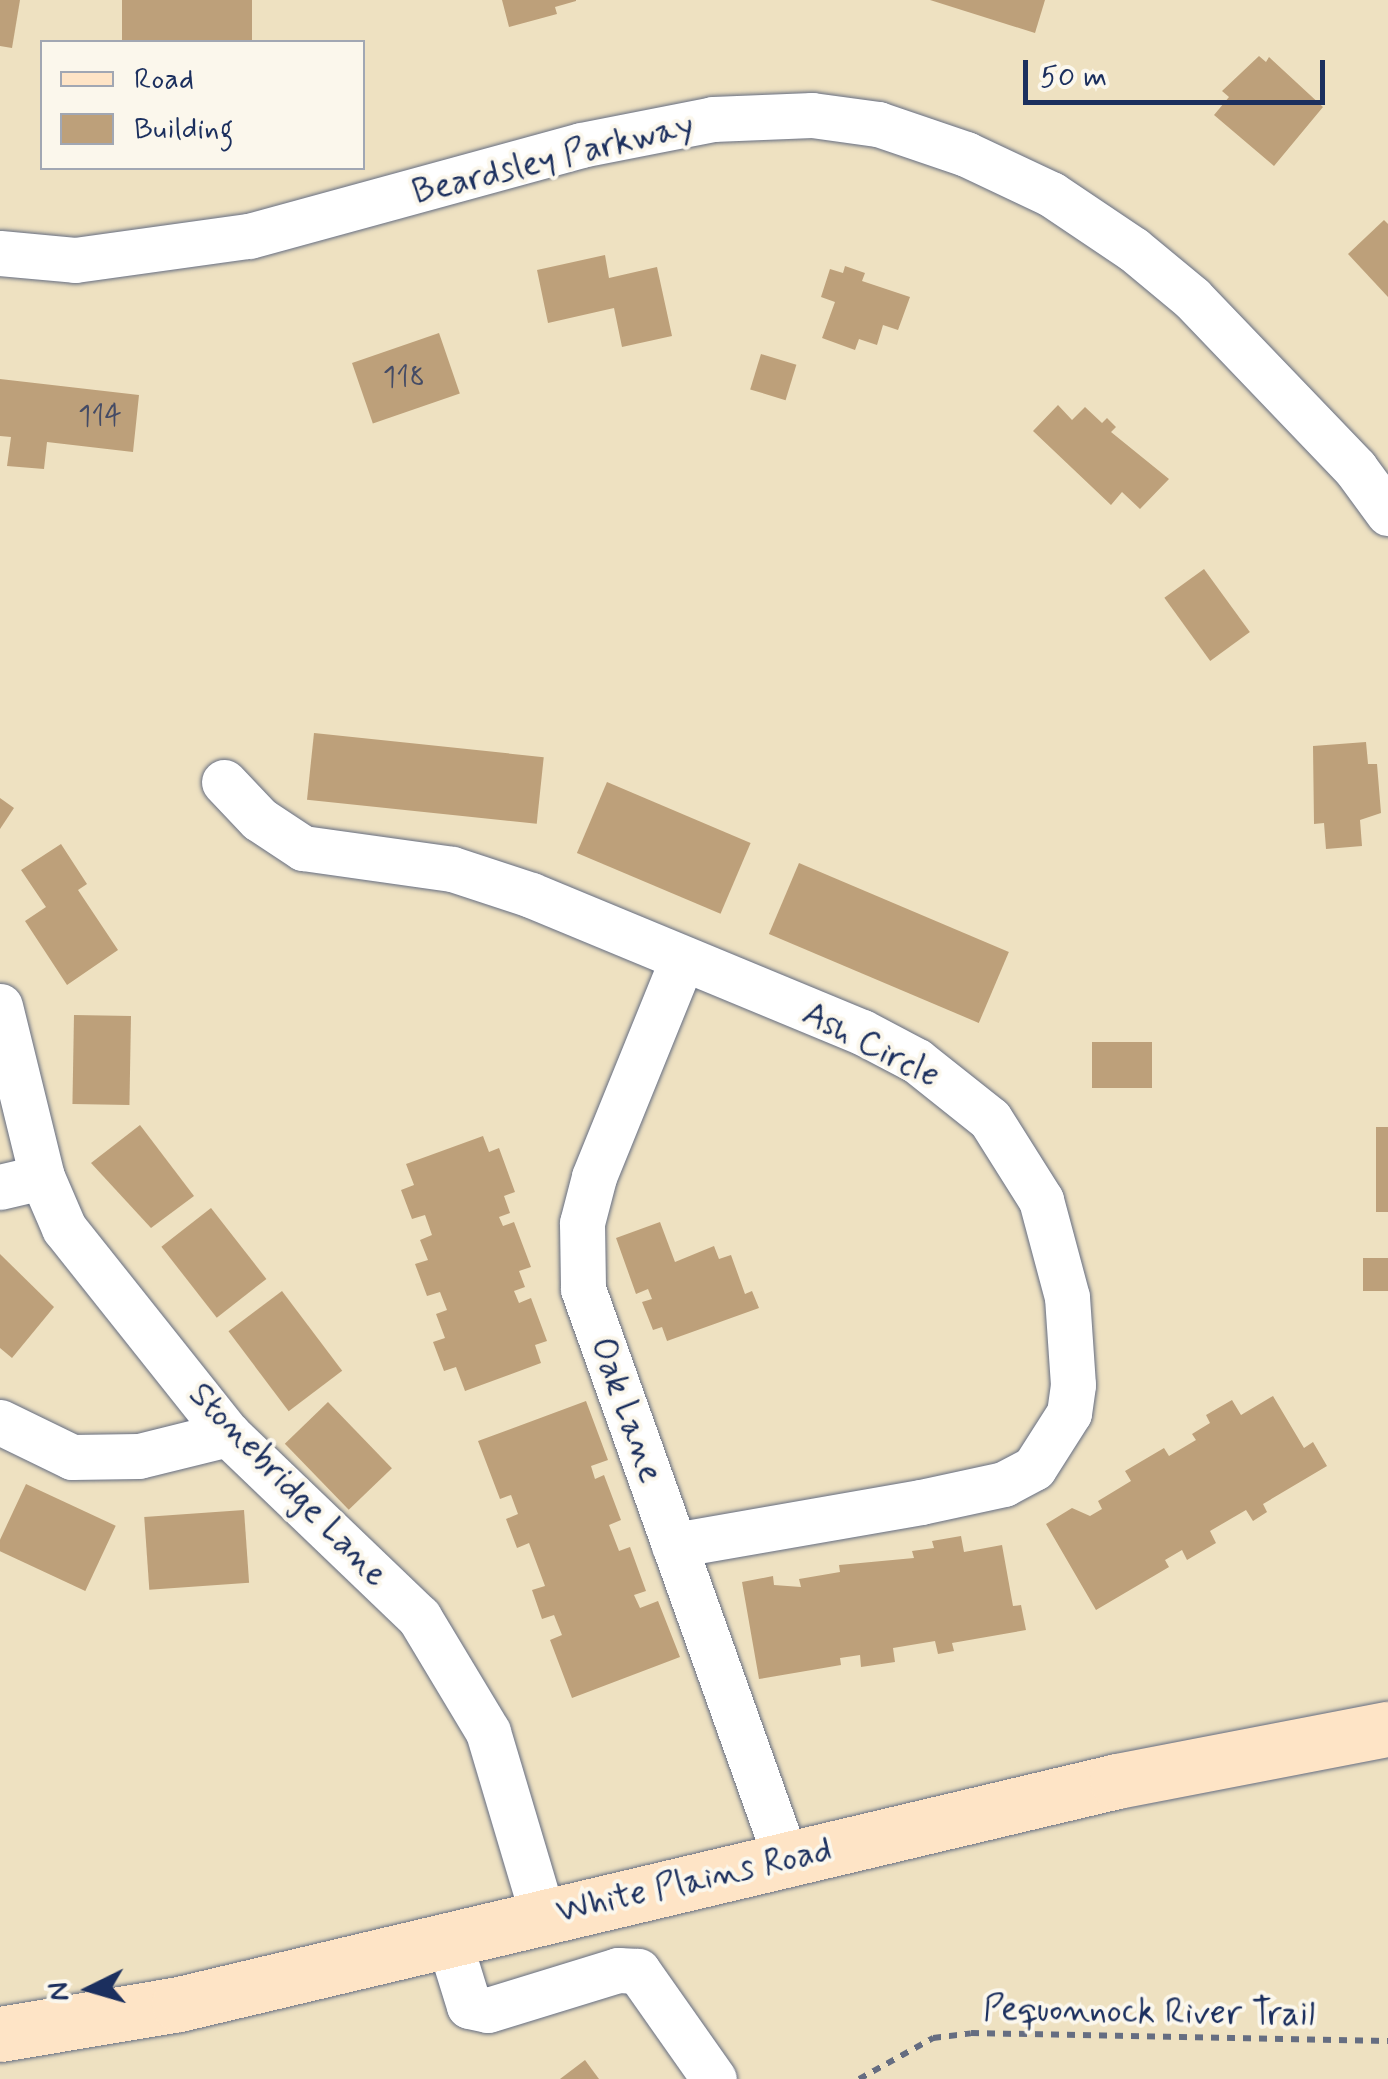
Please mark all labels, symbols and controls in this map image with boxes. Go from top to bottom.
legend [40,40,365,170]
scale bar [1028,40,1330,102]
text: 50 m [1040,58,1107,97]
text: Road [134,60,194,99]
street label: Beardsley Parkway [410,104,696,214]
text: Building [134,110,233,149]
house number: 118 [383,360,425,396]
house number: 114 [78,399,122,435]
street label: Ash Circle [795,993,947,1097]
street label: Oak Lane [582,1336,670,1484]
street label: Stonebridge Lane [181,1375,395,1595]
street label: White Plains Road [553,1829,835,1933]
north arrow [40,1939,140,2039]
text: N [40,1981,79,2003]
street label: Pequonnock River Trail [983,1988,1315,2036]

